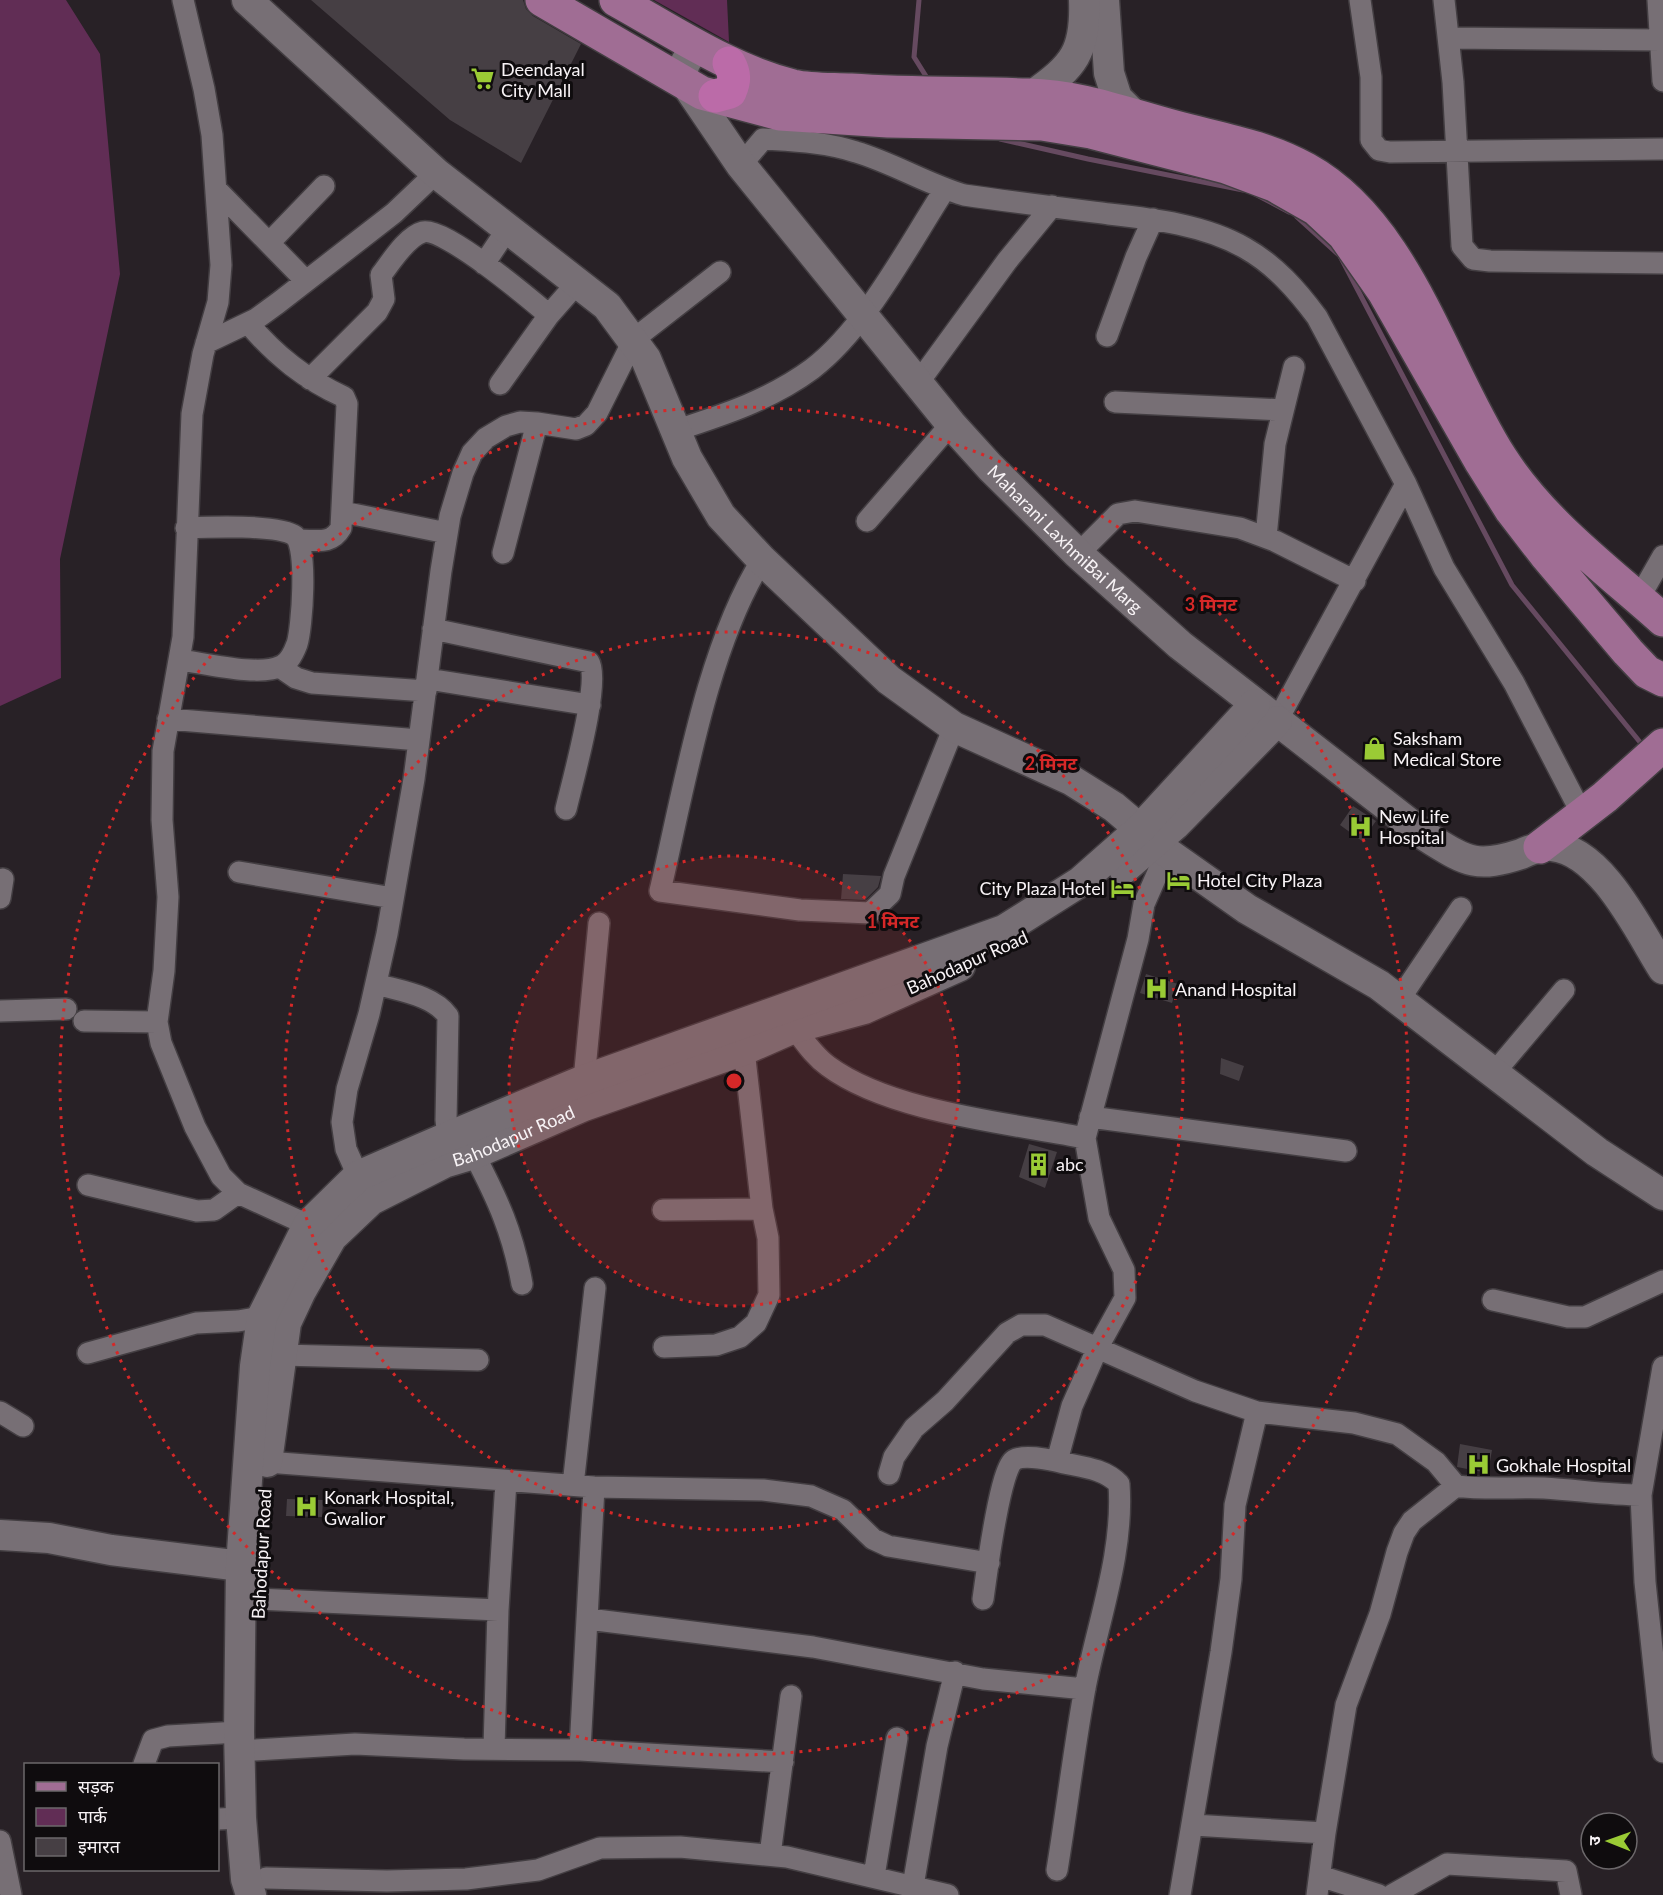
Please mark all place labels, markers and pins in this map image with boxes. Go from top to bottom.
place label: Deendayal City Mall [501,58,585,101]
supermarket icon: Deendayal City Mall [470,66,496,92]
place label: Saksham Medical Store [1393,727,1501,770]
shop icon: Saksham Medical Store [1362,735,1388,761]
place label: New Life Hospital [1379,805,1449,848]
hospital icon: New Life Hospital [1348,813,1374,839]
hotel icon: Hotel City Plaza [1166,867,1192,893]
place label: Hotel City Plaza [1197,869,1323,891]
hotel icon: City Plaza Hotel [1110,875,1136,901]
place label: City Plaza Hotel [979,877,1105,899]
hospital icon: Anand Hospital [1144,976,1170,1002]
place label: Anand Hospital [1175,978,1296,1000]
centre of rings [724,1071,744,1091]
building icon: abc [1025,1151,1051,1177]
place label: abc [1056,1153,1084,1175]
hospital icon: Gokhale Hospital [1465,1452,1491,1478]
place label: Gokhale Hospital [1496,1454,1631,1476]
place label: Konark Hospital, Gwalior [324,1486,454,1529]
hospital icon: Konark Hospital, Gwalior [293,1494,319,1520]

